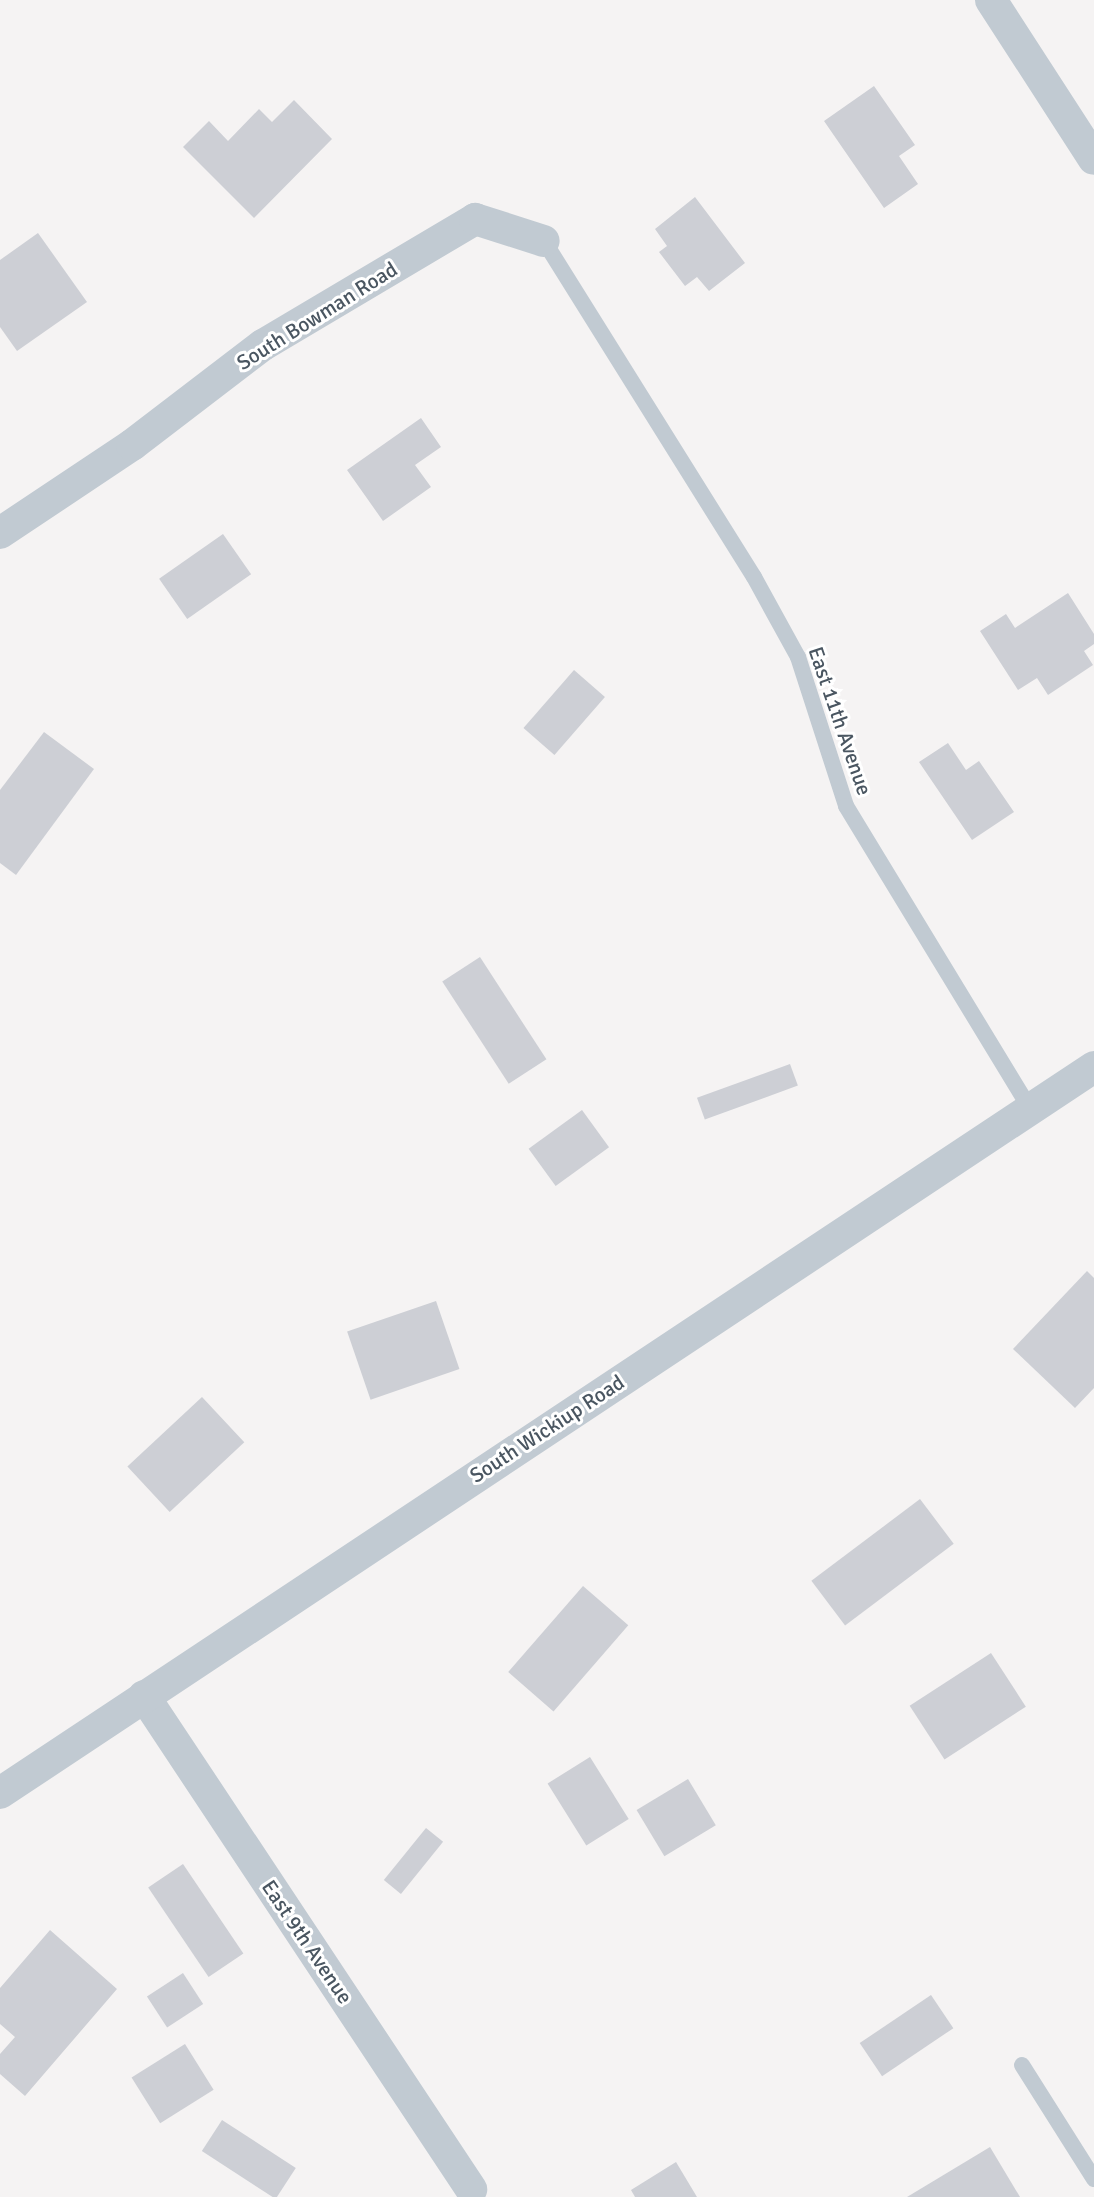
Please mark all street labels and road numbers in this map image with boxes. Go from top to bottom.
street label: South Bowman Road [232,256,402,376]
street label: East 11th Avenue [803,643,877,799]
street label: South Wickiup Road [465,1370,629,1488]
street label: East 9th Avenue [256,1875,358,2009]

